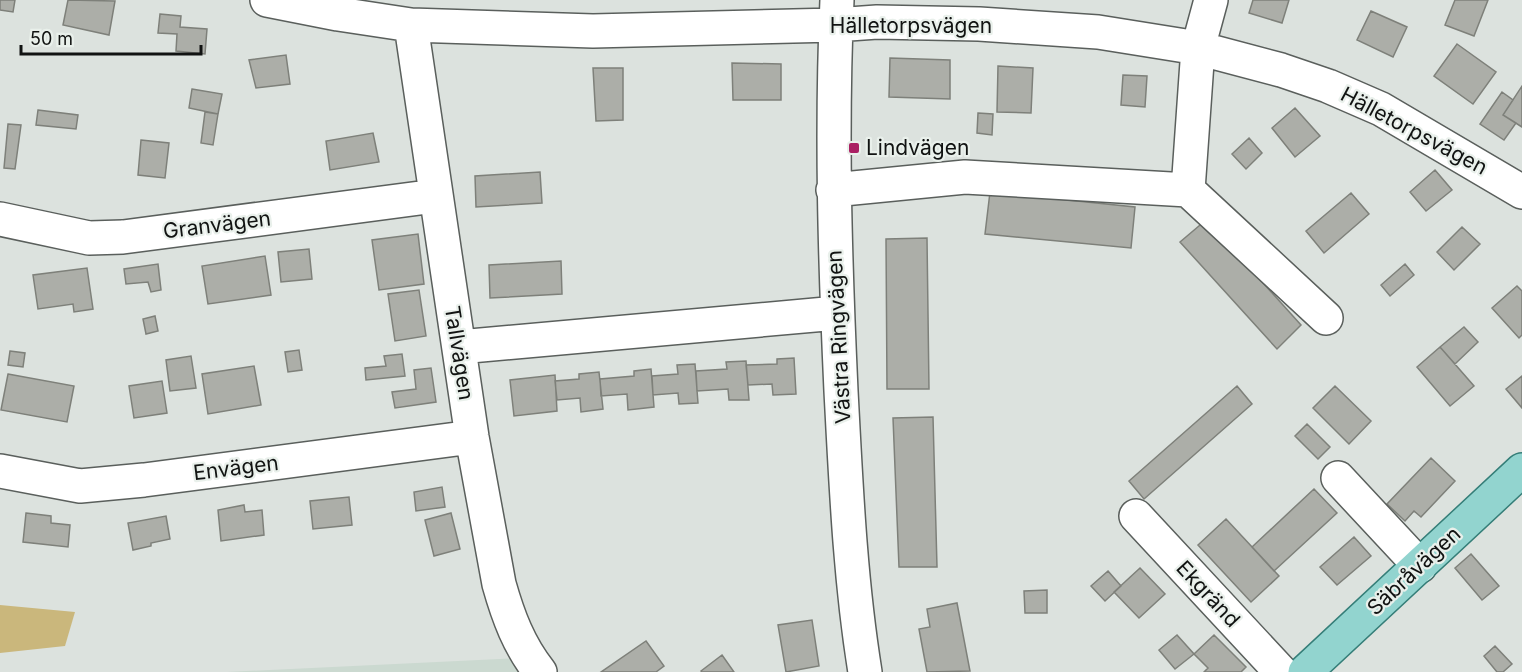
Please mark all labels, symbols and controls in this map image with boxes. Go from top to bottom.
street label: Hälletorpsvägen [830,13,992,38]
scale bar [21,18,201,56]
text: 50 m [30,28,73,49]
street label: Hälletorpsvägen [1337,81,1492,180]
place label: Lindvägen [866,135,969,160]
marker: Lindvägen [847,141,861,155]
street label: Granvägen [162,205,272,244]
street label: Västra Ringvägen [821,250,856,425]
street label: Tallvägen [440,304,479,402]
street label: Envägen [192,450,280,485]
street label: Säbråvägen [1362,521,1466,620]
street label: Ekgränd [1171,555,1245,632]

